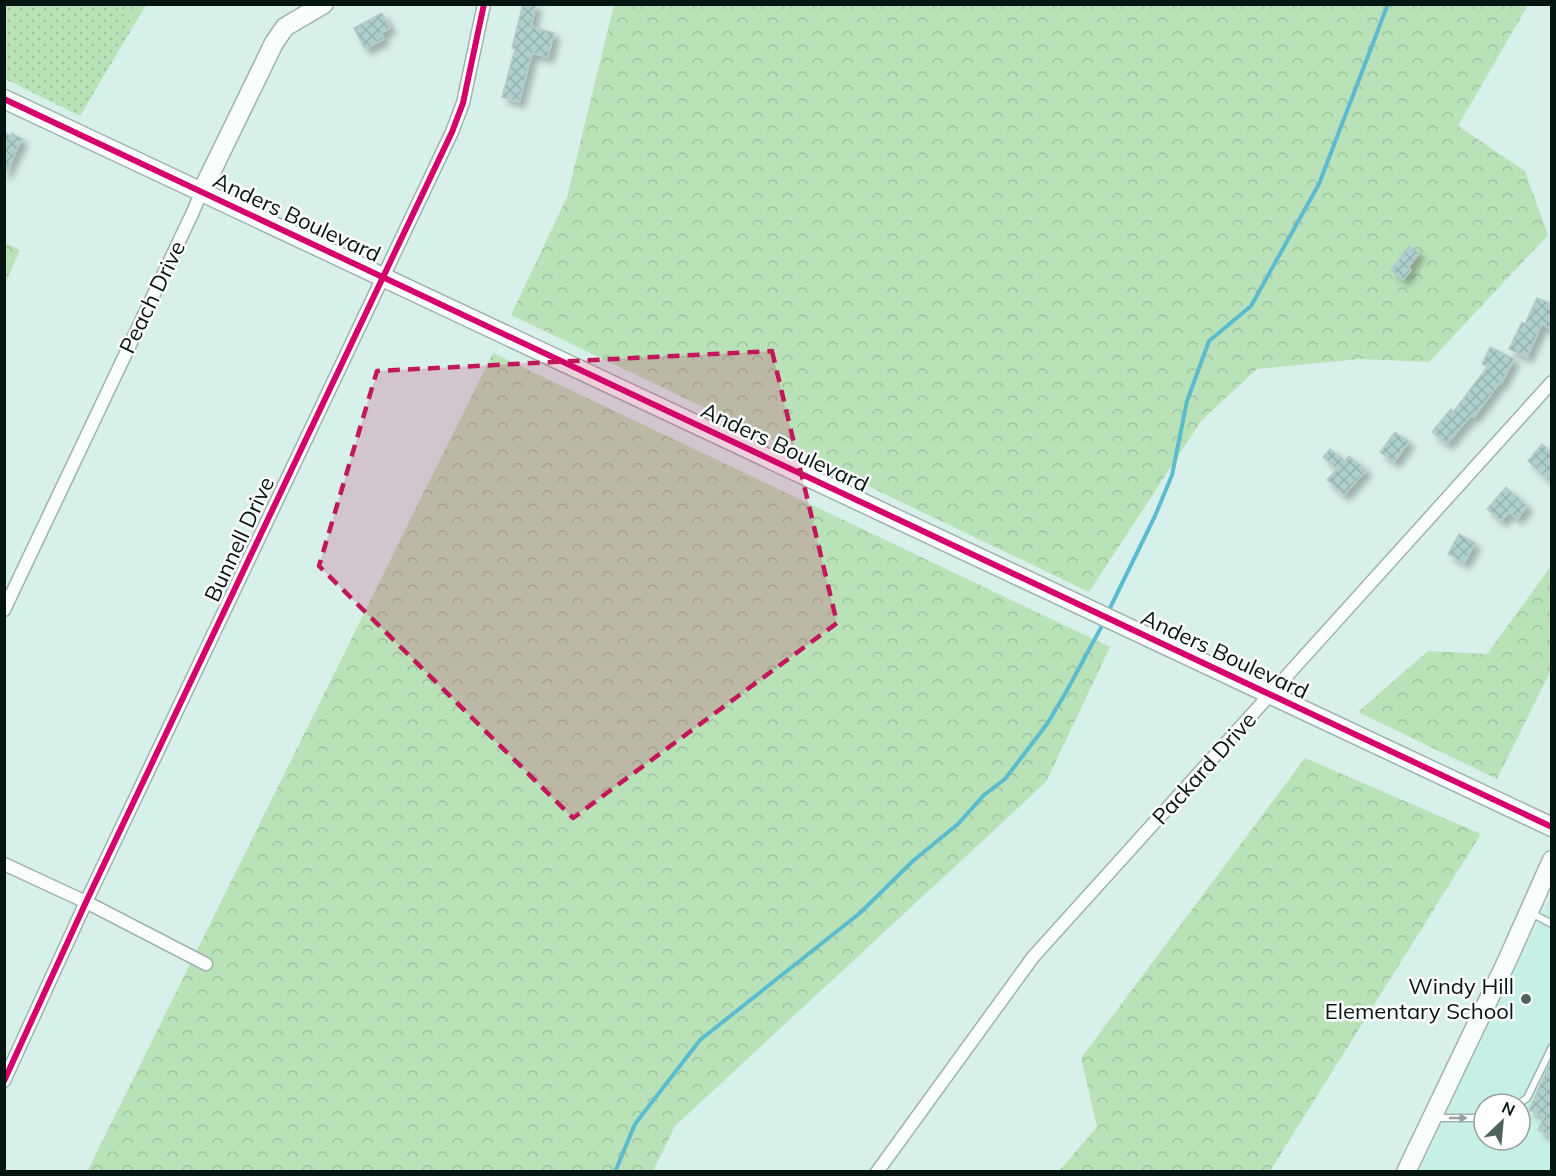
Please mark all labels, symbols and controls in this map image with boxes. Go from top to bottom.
street label: Anders Boulevard [209,166,385,268]
street label: Peach Drive [113,236,191,358]
street label: Anders Boulevard [697,396,873,498]
street label: Bunnell Drive [198,472,280,606]
street label: Anders Boulevard [1137,603,1313,705]
street label: Packard Drive [1146,706,1262,830]
place label: Windy Hill Elementary School [1325,972,1514,1025]
marker: Windy Hill Elementary School [1519,992,1533,1006]
north arrow [1472,1092,1532,1152]
text: N [1499,1097,1518,1120]
one-way arrow [1448,1113,1467,1123]

